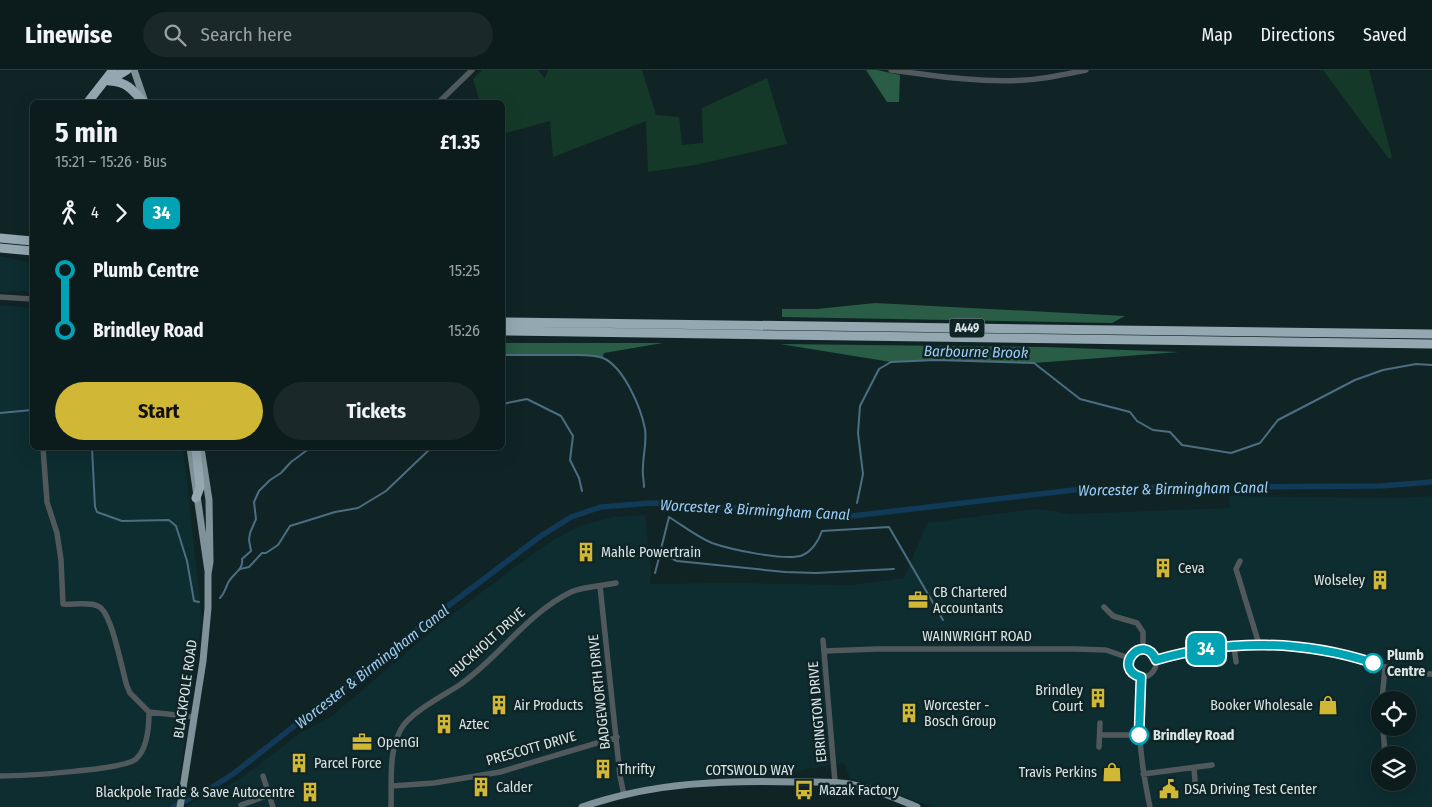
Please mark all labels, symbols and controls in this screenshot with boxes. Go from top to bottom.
search box [143,12,493,57]
text: Linewise [25,21,113,49]
icon: search [161,21,189,49]
text: Search here [201,23,292,46]
text: Map [1201,24,1233,46]
text: Directions [1261,24,1335,46]
text: Saved [1363,24,1407,46]
text: 5 min [55,116,118,149]
text: £1.35 [440,131,480,154]
text: 15:21 – 15:26 · Bus [55,152,167,171]
icon: walk [55,199,83,227]
icon: forward [107,199,135,227]
text: 34 [153,202,170,224]
text: 4 [91,203,99,222]
text: Plumb Centre [93,259,199,282]
text: 15:25 [449,261,480,280]
road number: A449 [950,318,984,338]
text: Brindley Road [93,319,204,342]
text: 15:26 [448,321,480,340]
water label: Barbourne Brook [924,342,1029,362]
button: Start [55,382,263,440]
button: Tickets [273,382,480,440]
water label: Worcester & Birmingham Canal [1078,478,1268,500]
water label: Worcester & Birmingham Canal [660,496,850,524]
building icon: Mahle Powertrain [575,541,597,563]
place label: Mahle Powertrain [601,544,701,561]
building icon: Ceva [1152,557,1174,579]
place label: Ceva [1178,560,1205,577]
building icon: Wolseley [1369,569,1391,591]
place label: Wolseley [1314,572,1366,589]
place label: CB Chartered Accountants [933,584,1007,617]
office icon: CB Chartered Accountants [907,589,929,611]
water label: Worcester & Birmingham Canal [292,601,453,733]
street label: BUCKHOLT DRIVE [446,604,529,681]
street label: WAINWRIGHT ROAD [922,628,1032,645]
street label: BADGEWORTH DRIVE [585,633,614,750]
line badge: 34 [1184,633,1228,665]
text: 34 [1197,638,1215,660]
street label: BLACKPOLE ROAD [170,639,201,739]
place label: Plumb Centre [1387,647,1425,680]
marker: Plumb Centre [1363,653,1383,673]
street label: EBRINGTON DRIVE [805,660,830,763]
place label: Brindley Court [1035,682,1084,715]
building icon: Brindley Court [1087,687,1109,709]
map controls [1371,691,1416,791]
button: locate [1371,691,1416,736]
building icon: Air Products [488,694,510,716]
shop icon: Booker Wholesale [1317,694,1339,716]
place label: Air Products [514,697,583,714]
place label: Worcester - Bosch Group [924,697,996,730]
place label: Booker Wholesale [1210,697,1313,714]
building icon: Worcester - Bosch Group [898,702,920,724]
building icon: Aztec [433,713,455,735]
place label: Aztec [459,716,489,733]
marker: Brindley Road [1129,725,1149,745]
street label: PRESCOTT DRIVE [484,727,579,769]
place label: Brindley Road [1153,727,1234,744]
office icon: OpenGI [351,731,373,753]
place label: OpenGI [377,734,419,751]
button: layers [1371,746,1416,791]
building icon: Parcel Force [288,752,310,774]
place label: Parcel Force [314,755,382,772]
building icon: Thrifty [592,758,614,780]
place label: Thrifty [618,761,656,778]
shop icon: Travis Perkins [1101,761,1123,783]
street label: COTSWOLD WAY [705,762,795,779]
place label: Travis Perkins [1019,764,1097,781]
building icon: Calder [470,776,492,798]
public building icon: DSA Driving Test Center [1158,778,1180,800]
place label: Calder [496,779,533,796]
bus stop icon: Mazak Factory [793,779,815,801]
building icon: Blackpole Trade & Save Autocentre [299,781,321,803]
place label: DSA Driving Test Center [1184,781,1317,798]
place label: Mazak Factory [819,782,900,799]
place label: Blackpole Trade & Save Autocentre [96,784,295,801]

